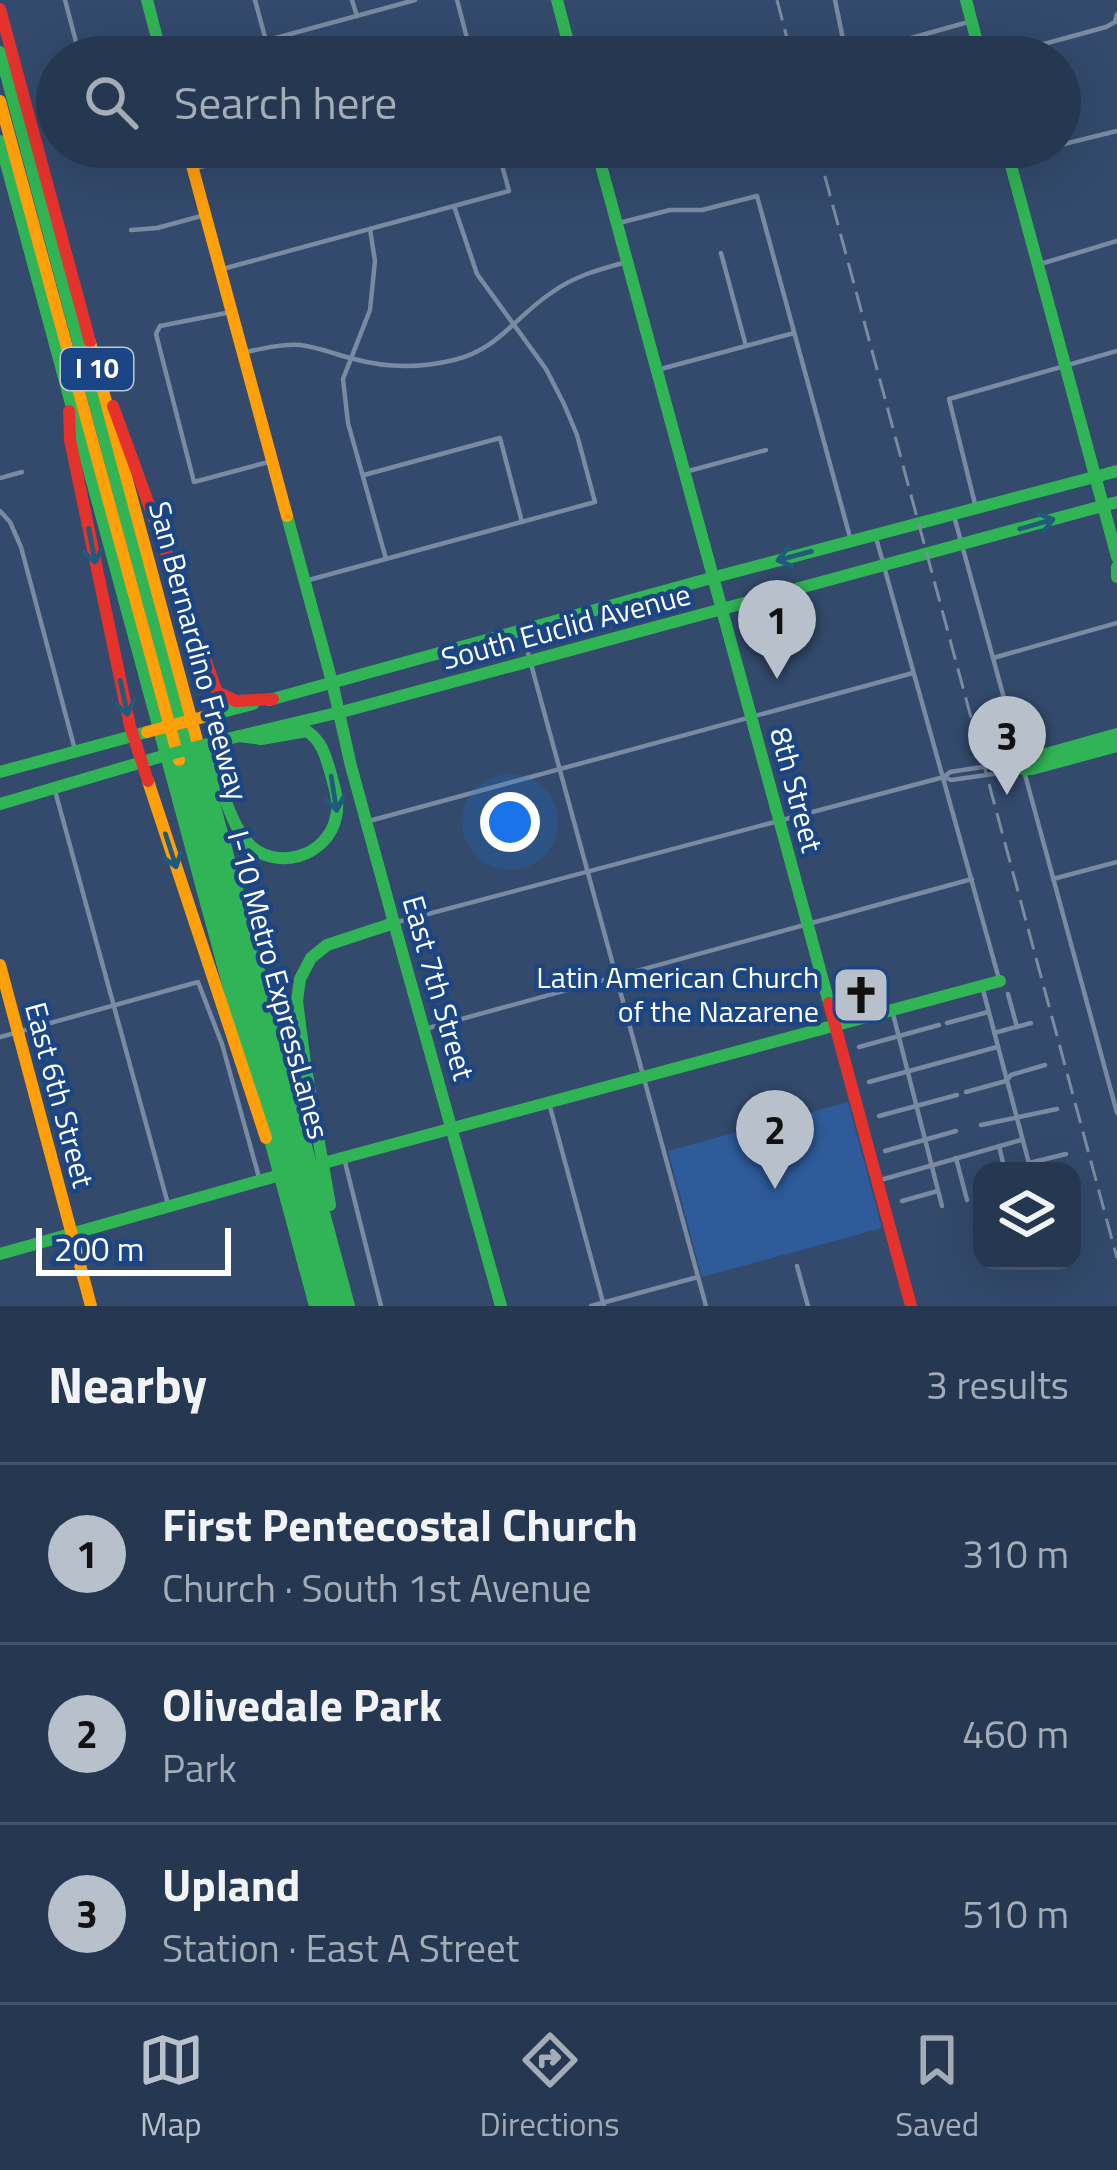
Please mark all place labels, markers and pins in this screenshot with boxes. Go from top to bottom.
pin: 1 [738,580,816,679]
pin: 3 [968,696,1046,795]
place label: Latin American Church of the Nazarene [536,954,819,1034]
church icon: Latin American Church of the Nazarene [830,964,892,1026]
pin: 2 [736,1090,814,1189]

